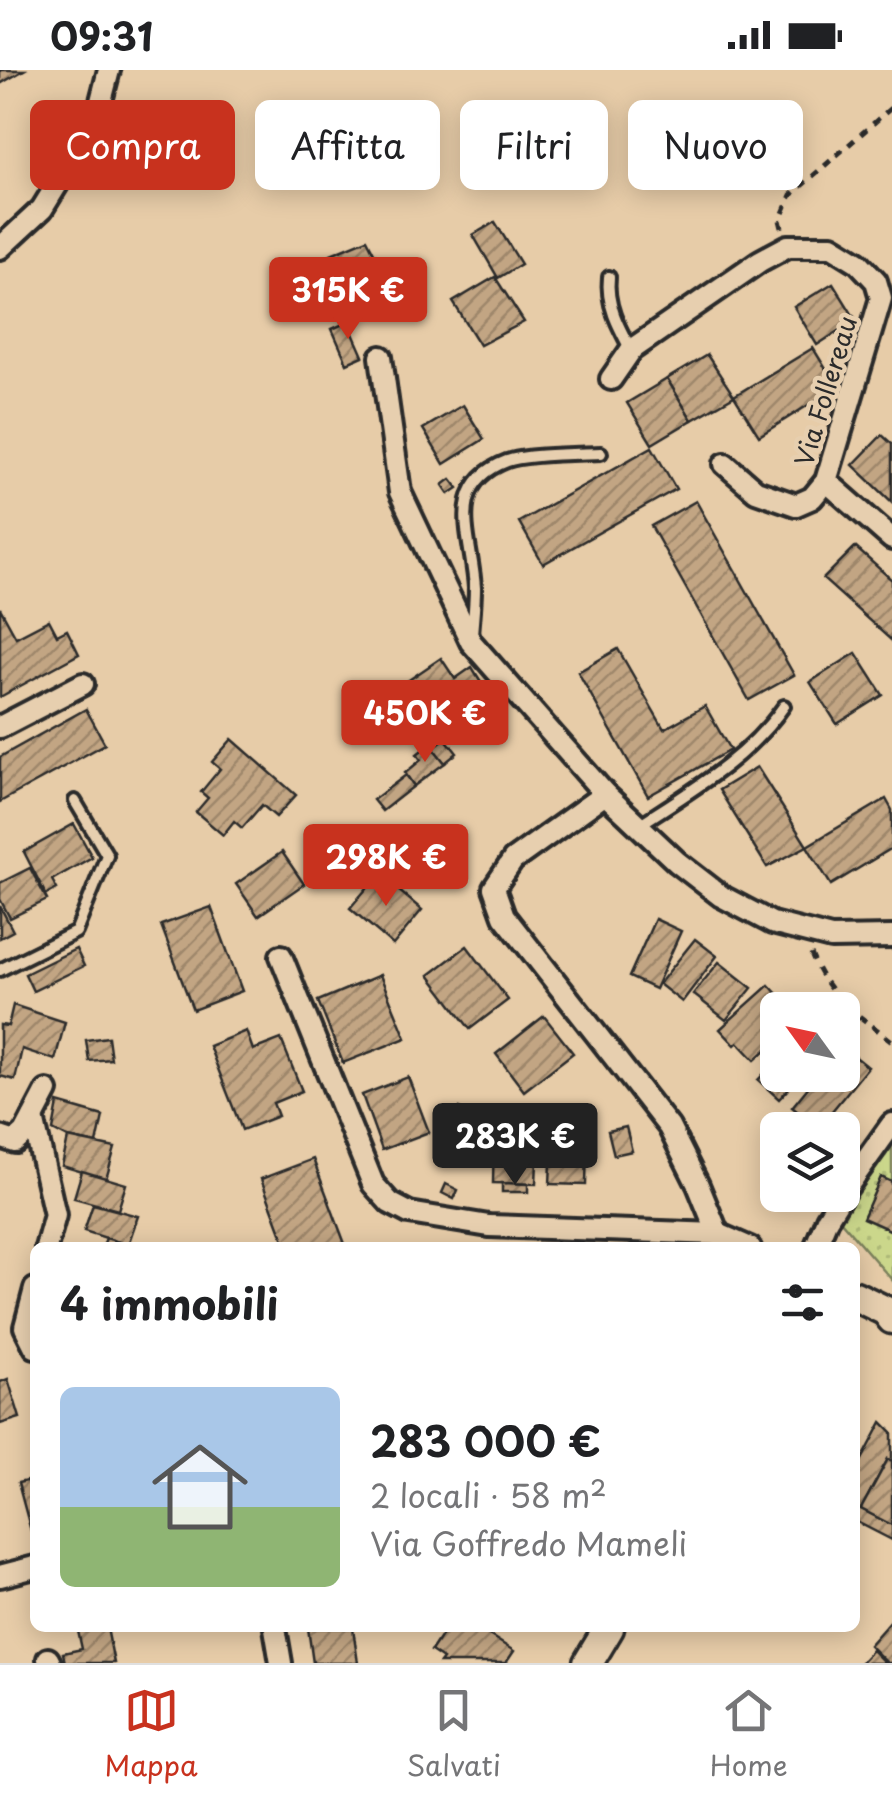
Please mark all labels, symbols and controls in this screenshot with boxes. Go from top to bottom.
text: 09:31 [50,7,153,64]
chip: Compra [30,100,235,190]
chip: Affitta [255,100,440,190]
chip: Filtri [460,100,608,190]
chip: Nuovo [628,100,803,190]
pin: 315K € [267,257,429,342]
text: 315K € [291,265,405,313]
street label: Via Follereau [784,311,866,471]
pin: 450K € [344,680,506,765]
text: 450K € [363,688,487,736]
pin: 298K € [305,824,467,909]
text: 298K € [325,832,447,880]
north arrow [760,992,860,1092]
map controls [760,992,860,1212]
pin: 283K € [434,1103,596,1188]
text: 283K € [454,1111,576,1159]
button: layers [760,1112,860,1212]
text: 4 immobili [60,1271,278,1334]
icon: filters [775,1275,830,1330]
text: 283 000 € [370,1408,601,1471]
icon: home [140,1427,260,1547]
text: 2 locali · 58 m² [370,1471,607,1519]
text: Via Goffredo Mameli [370,1519,687,1567]
tab: Mappa [104,1683,198,1786]
tab: Salvati [407,1683,501,1786]
tab: Home [710,1683,788,1786]

